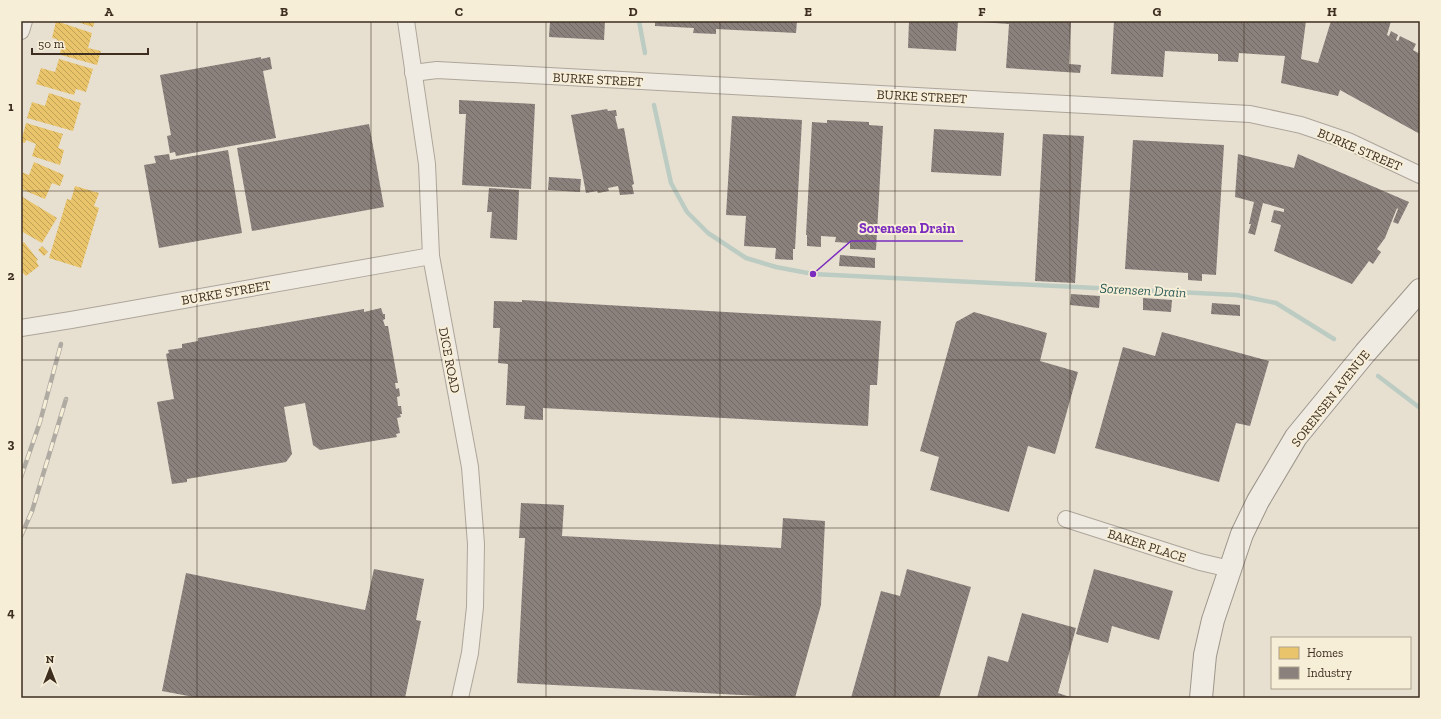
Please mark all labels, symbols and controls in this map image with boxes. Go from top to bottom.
text: A [105,4,114,19]
text: B [280,4,288,19]
text: C [455,4,463,19]
text: D [628,4,638,19]
text: E [804,4,812,19]
text: F [978,4,986,19]
text: G [1153,4,1162,19]
text: H [1327,4,1337,19]
scale bar [32,30,148,56]
text: 50 m [38,37,65,51]
street label: BURKE STREET [552,70,644,89]
street label: BURKE STREET [876,87,968,106]
text: 1 [8,99,14,114]
street label: BURKE STREET [1315,125,1404,174]
callout: Sorensen Drain [851,215,963,241]
text: Sorensen Drain [859,220,956,237]
text: 2 [8,268,15,283]
street label: BURKE STREET [180,277,272,308]
water label: Sorensen Drain [1099,280,1187,301]
street label: DICE ROAD [436,326,463,394]
street label: SORENSEN AVENUE [1288,347,1373,450]
text: 3 [8,436,15,451]
street label: BAKER PLACE [1106,526,1188,565]
text: 4 [7,605,15,620]
legend [1271,637,1411,689]
text: Homes [1307,646,1343,660]
north arrow [30,649,70,689]
text: N [46,653,55,666]
text: Industry [1307,666,1353,680]

